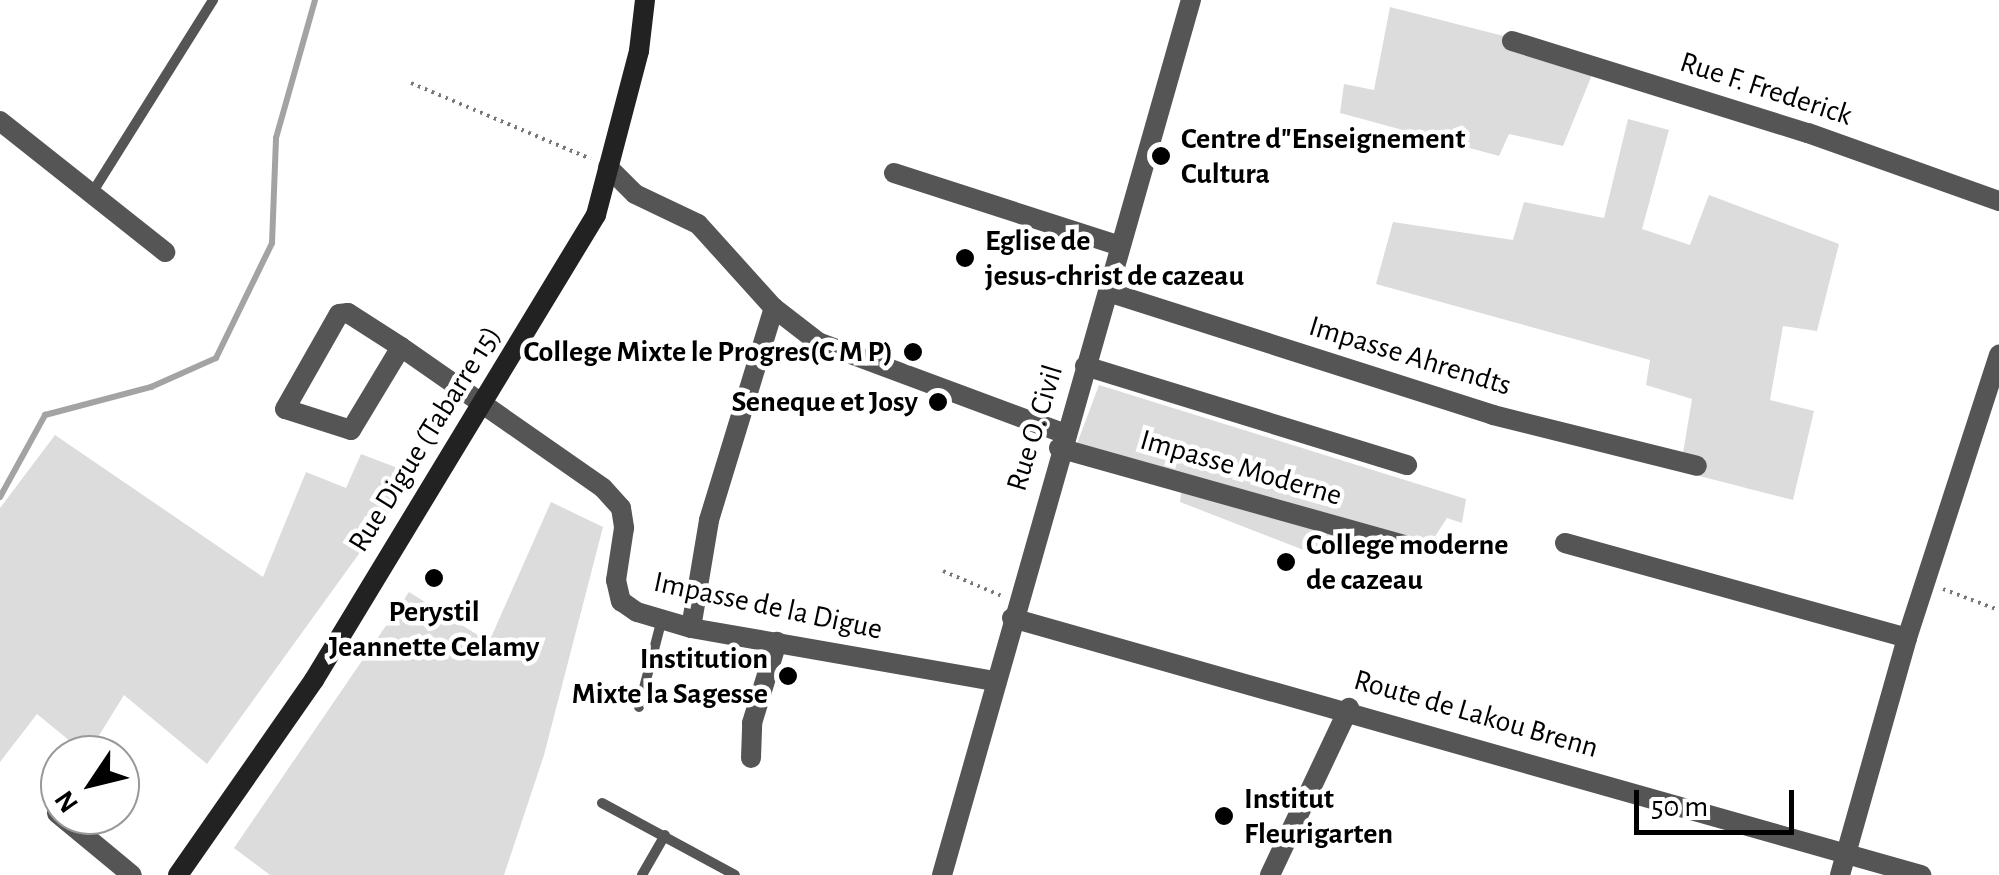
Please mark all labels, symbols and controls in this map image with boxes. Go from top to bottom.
street label: Rue F. Frederick [1675,44,1857,134]
place label: Centre d"Enseignement Cultura [1181,121,1465,192]
marker: Centre d"Enseignement Cultura [1150,145,1172,167]
place label: Eglise de jesus-christ de cazeau [985,223,1244,294]
marker: Eglise de jesus-christ de cazeau [954,247,976,269]
street label: Impasse Ahrendts [1304,308,1516,404]
street label: Rue Digue (Tabarre 15) [341,319,509,559]
place label: College Mixte le Progres(C M P) [523,334,893,370]
marker: College Mixte le Progres(C M P) [902,341,924,363]
street label: Rue O. Civil [999,361,1071,495]
place label: Seneque et Josy [731,384,918,420]
marker: Seneque et Josy [927,391,949,413]
street label: Impasse Moderne [1136,422,1346,514]
place label: College moderne de cazeau [1306,527,1508,598]
marker: College moderne de cazeau [1275,551,1297,573]
street label: Impasse de la Digue [650,564,886,648]
marker: Perystil Jeannette Celamy [423,567,445,589]
place label: Perystil Jeannette Celamy [329,594,539,664]
place label: Institution Mixte la Sagesse [572,641,768,712]
street label: Route de Lakou Brenn [1350,662,1602,766]
marker: Institution Mixte la Sagesse [777,665,799,687]
north arrow [40,735,140,835]
scale bar [1639,770,1799,832]
place label: Institut Fleurigarten [1244,781,1393,852]
text: N [50,785,84,817]
text: 50 m [1651,792,1708,822]
marker: Institut Fleurigarten [1213,805,1235,827]

